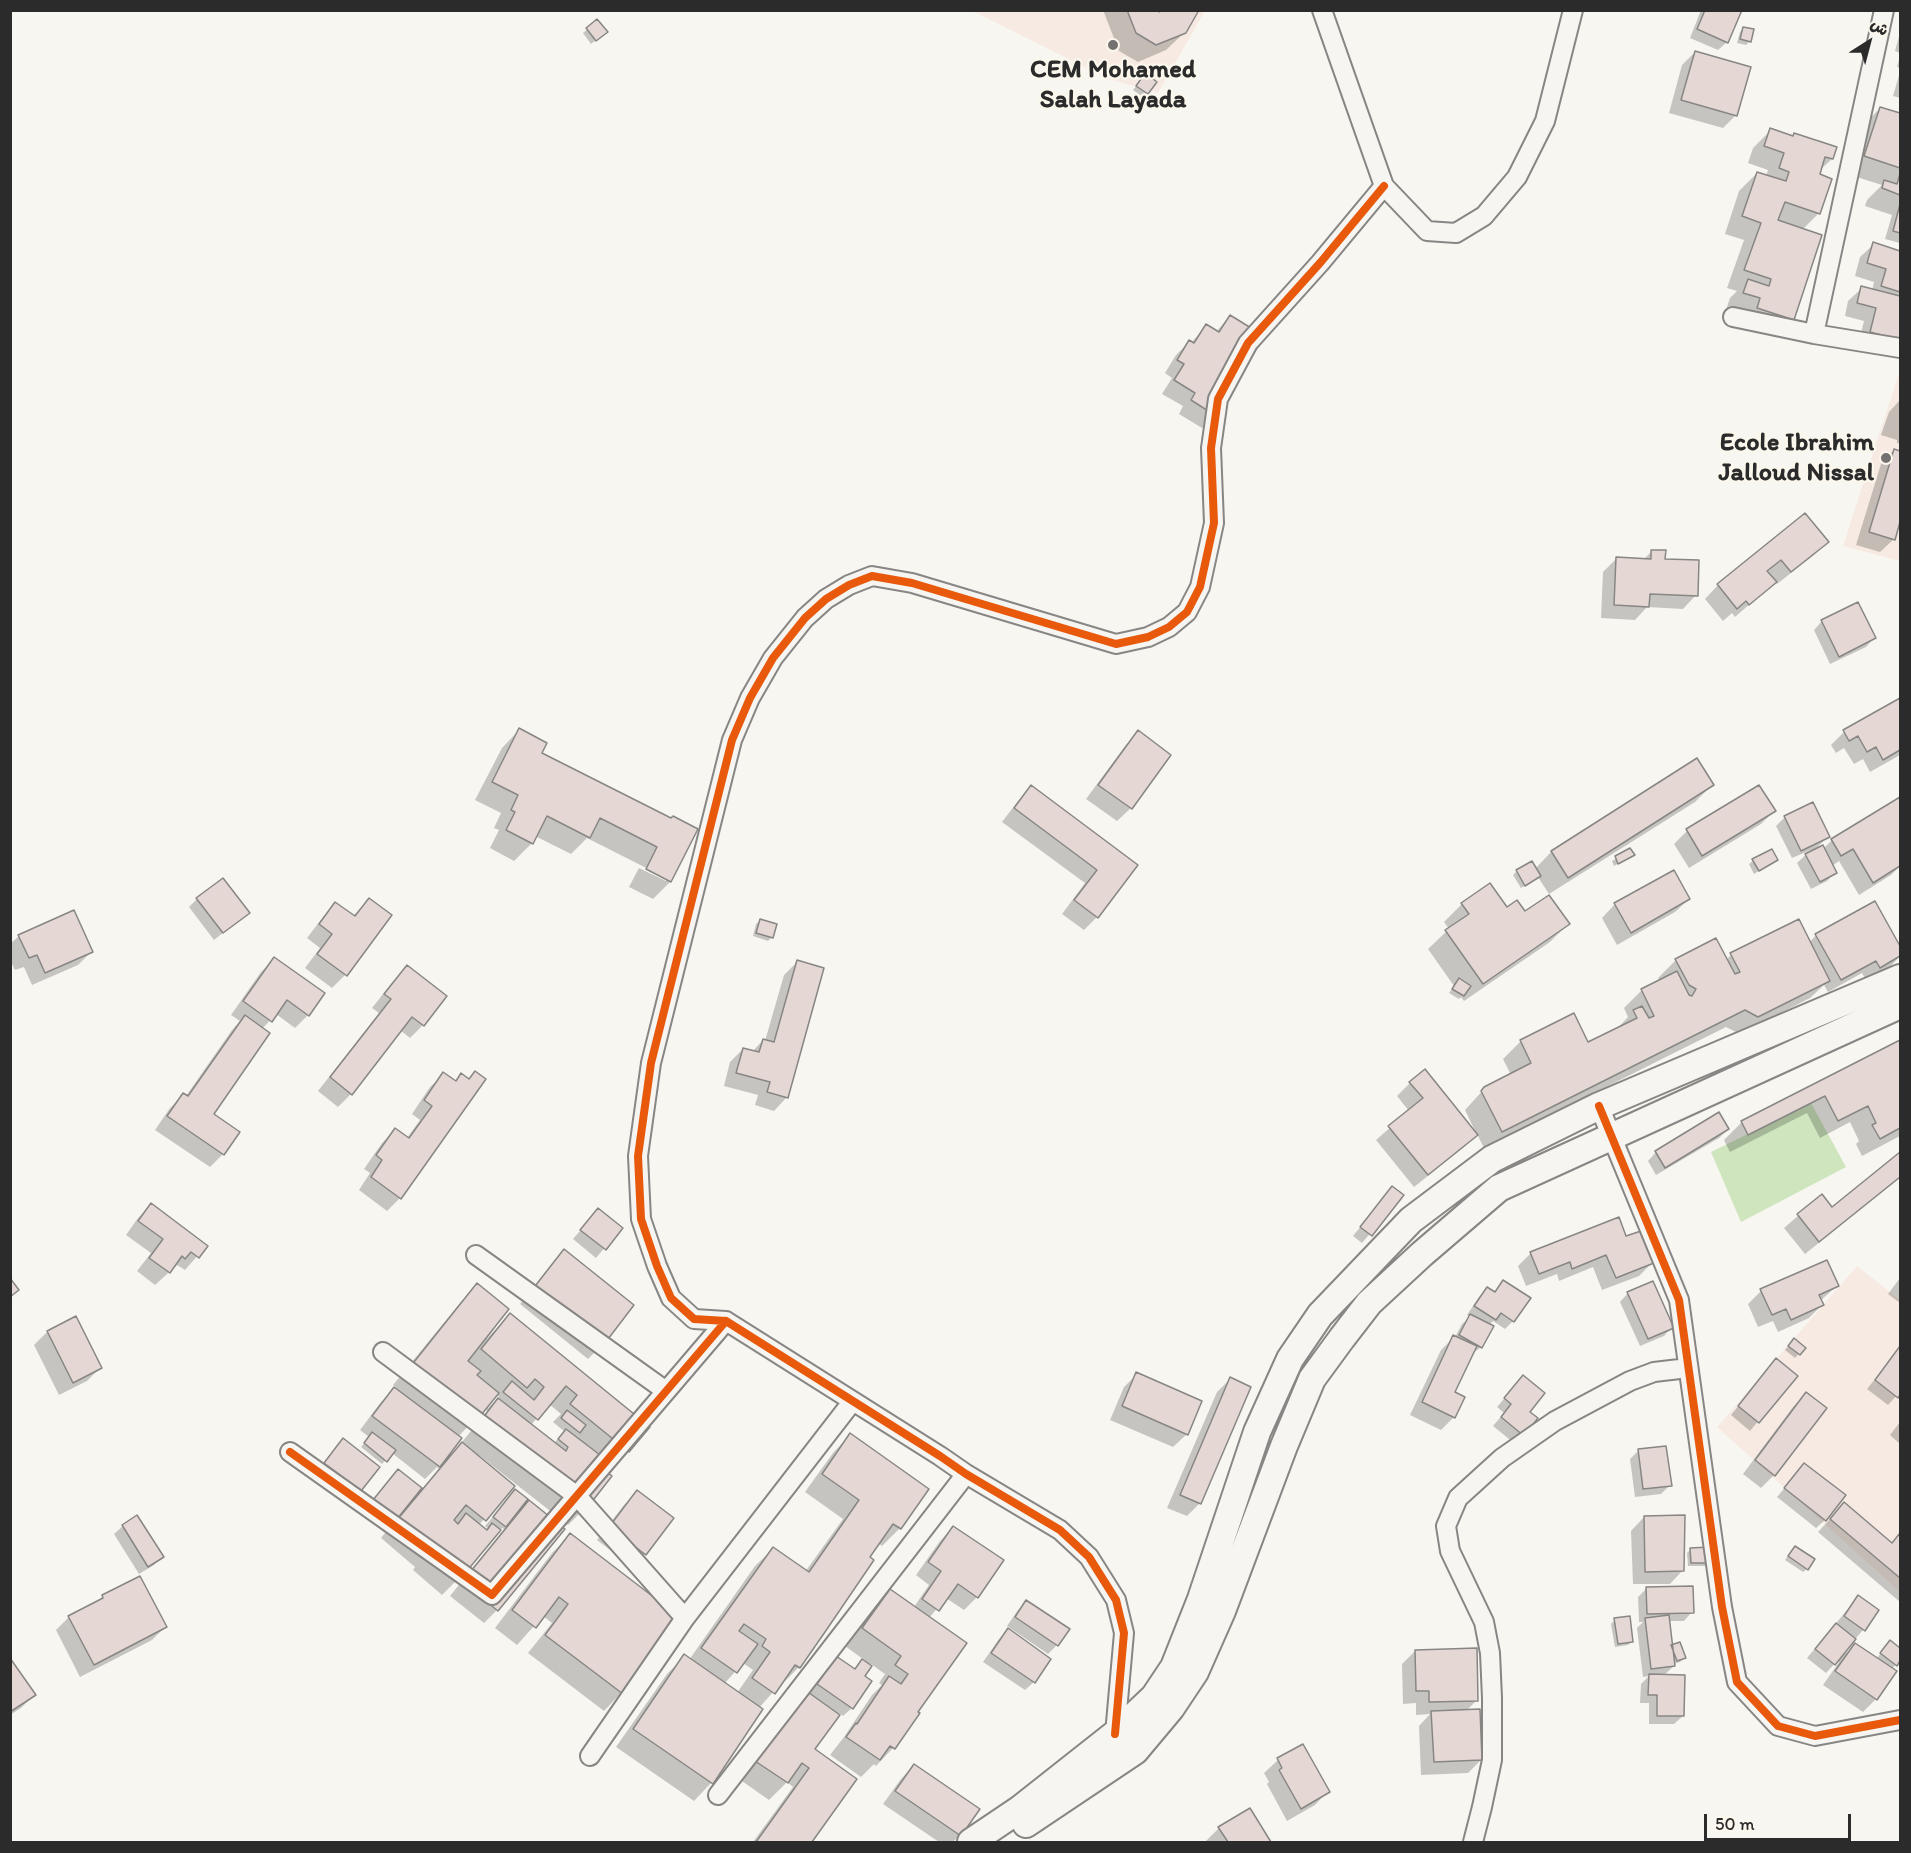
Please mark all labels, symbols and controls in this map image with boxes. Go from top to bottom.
north arrow [1839,12,1899,72]
text: ش [1867,14,1893,40]
marker: CEM Mohamed Salah Layada [1106,38,1120,52]
place label: CEM Mohamed Salah Layada [1030,54,1196,116]
place label: Ecole Ibrahim Jalloud Nissal [1718,427,1874,488]
marker: Ecole Ibrahim Jalloud Nissal [1879,451,1893,465]
scale bar [1707,1802,1854,1840]
text: 50 m [1715,1813,1755,1835]

